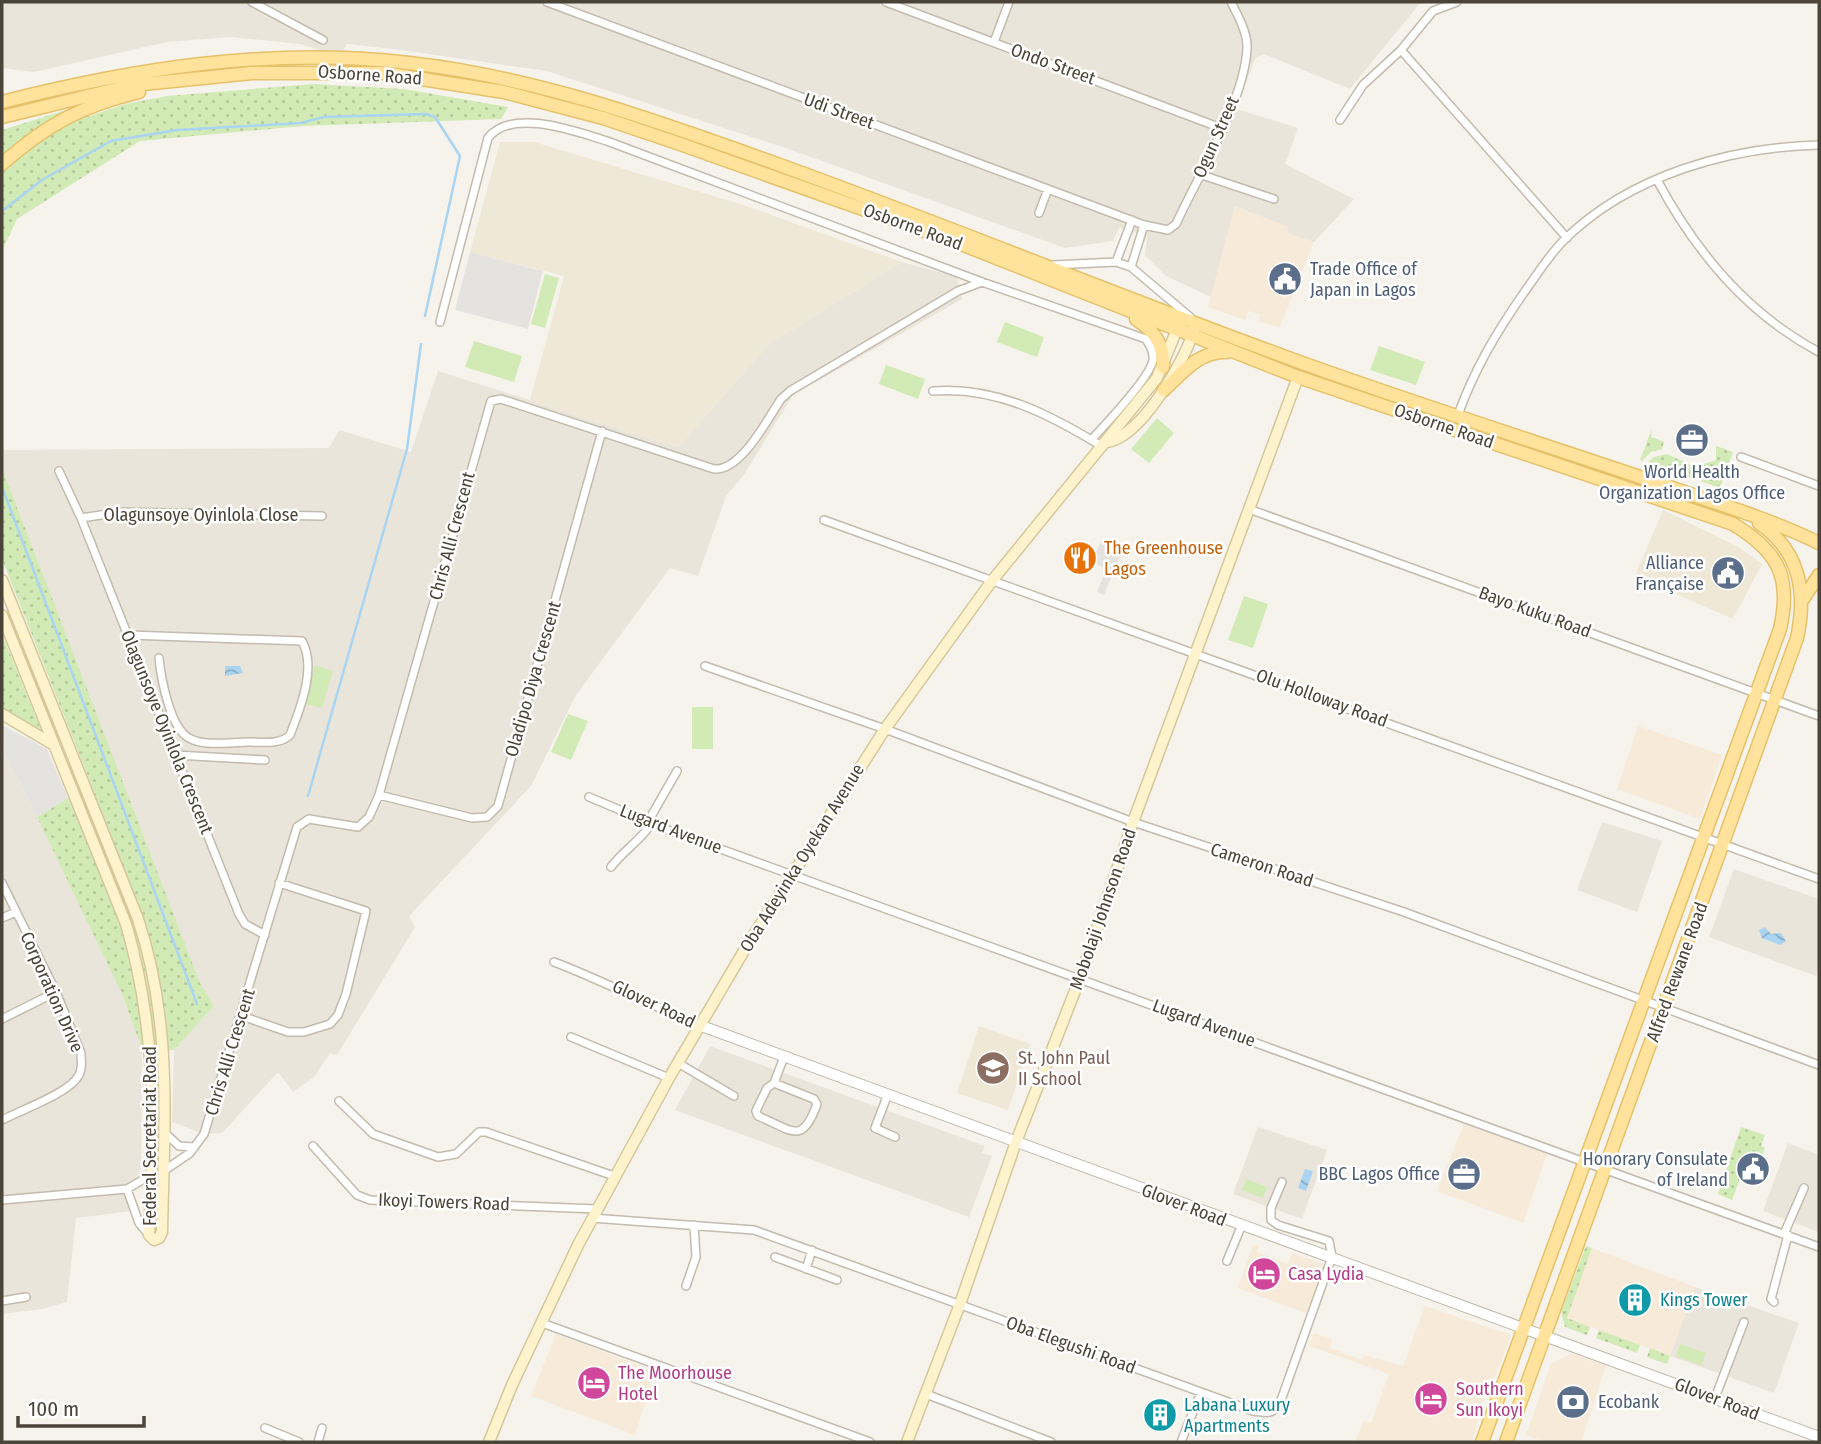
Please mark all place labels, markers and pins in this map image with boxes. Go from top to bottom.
place label: Trade Office of Japan in Lagos [1310,258,1418,301]
public building icon: Trade Office of Japan in Lagos [1266,260,1304,298]
office icon: World Health Organization Lagos Office [1673,421,1711,459]
place label: World Health Organization Lagos Office [1599,461,1785,504]
place label: The Greenhouse Lagos [1104,537,1223,580]
restaurant icon: The Greenhouse Lagos [1061,539,1099,577]
place label: Alliance Française [1635,552,1704,595]
public building icon: Alliance Française [1709,554,1747,592]
place label: St. John Paul II School [1018,1047,1110,1090]
school or university icon: St. John Paul II School [974,1049,1012,1087]
place label: Honorary Consulate of Ireland [1583,1148,1728,1191]
public building icon: Honorary Consulate of Ireland [1734,1150,1772,1188]
office icon: BBC Lagos Office [1445,1155,1483,1193]
place label: BBC Lagos Office [1318,1163,1440,1185]
hotel icon: Casa Lydia [1245,1255,1283,1293]
place label: Casa Lydia [1288,1263,1364,1285]
building icon: Kings Tower [1616,1281,1654,1319]
place label: Kings Tower [1660,1289,1748,1311]
place label: The Moorhouse Hotel [618,1362,732,1405]
hotel icon: The Moorhouse Hotel [575,1364,613,1402]
place label: Southern Sun Ikoyi [1456,1378,1524,1421]
hotel icon: Southern Sun Ikoyi [1412,1380,1450,1418]
bank icon: Ecobank [1554,1383,1592,1421]
place label: Ecobank [1598,1391,1660,1413]
place label: Labana Luxury Apartments [1184,1394,1290,1437]
building icon: Labana Luxury Apartments [1141,1396,1179,1434]

